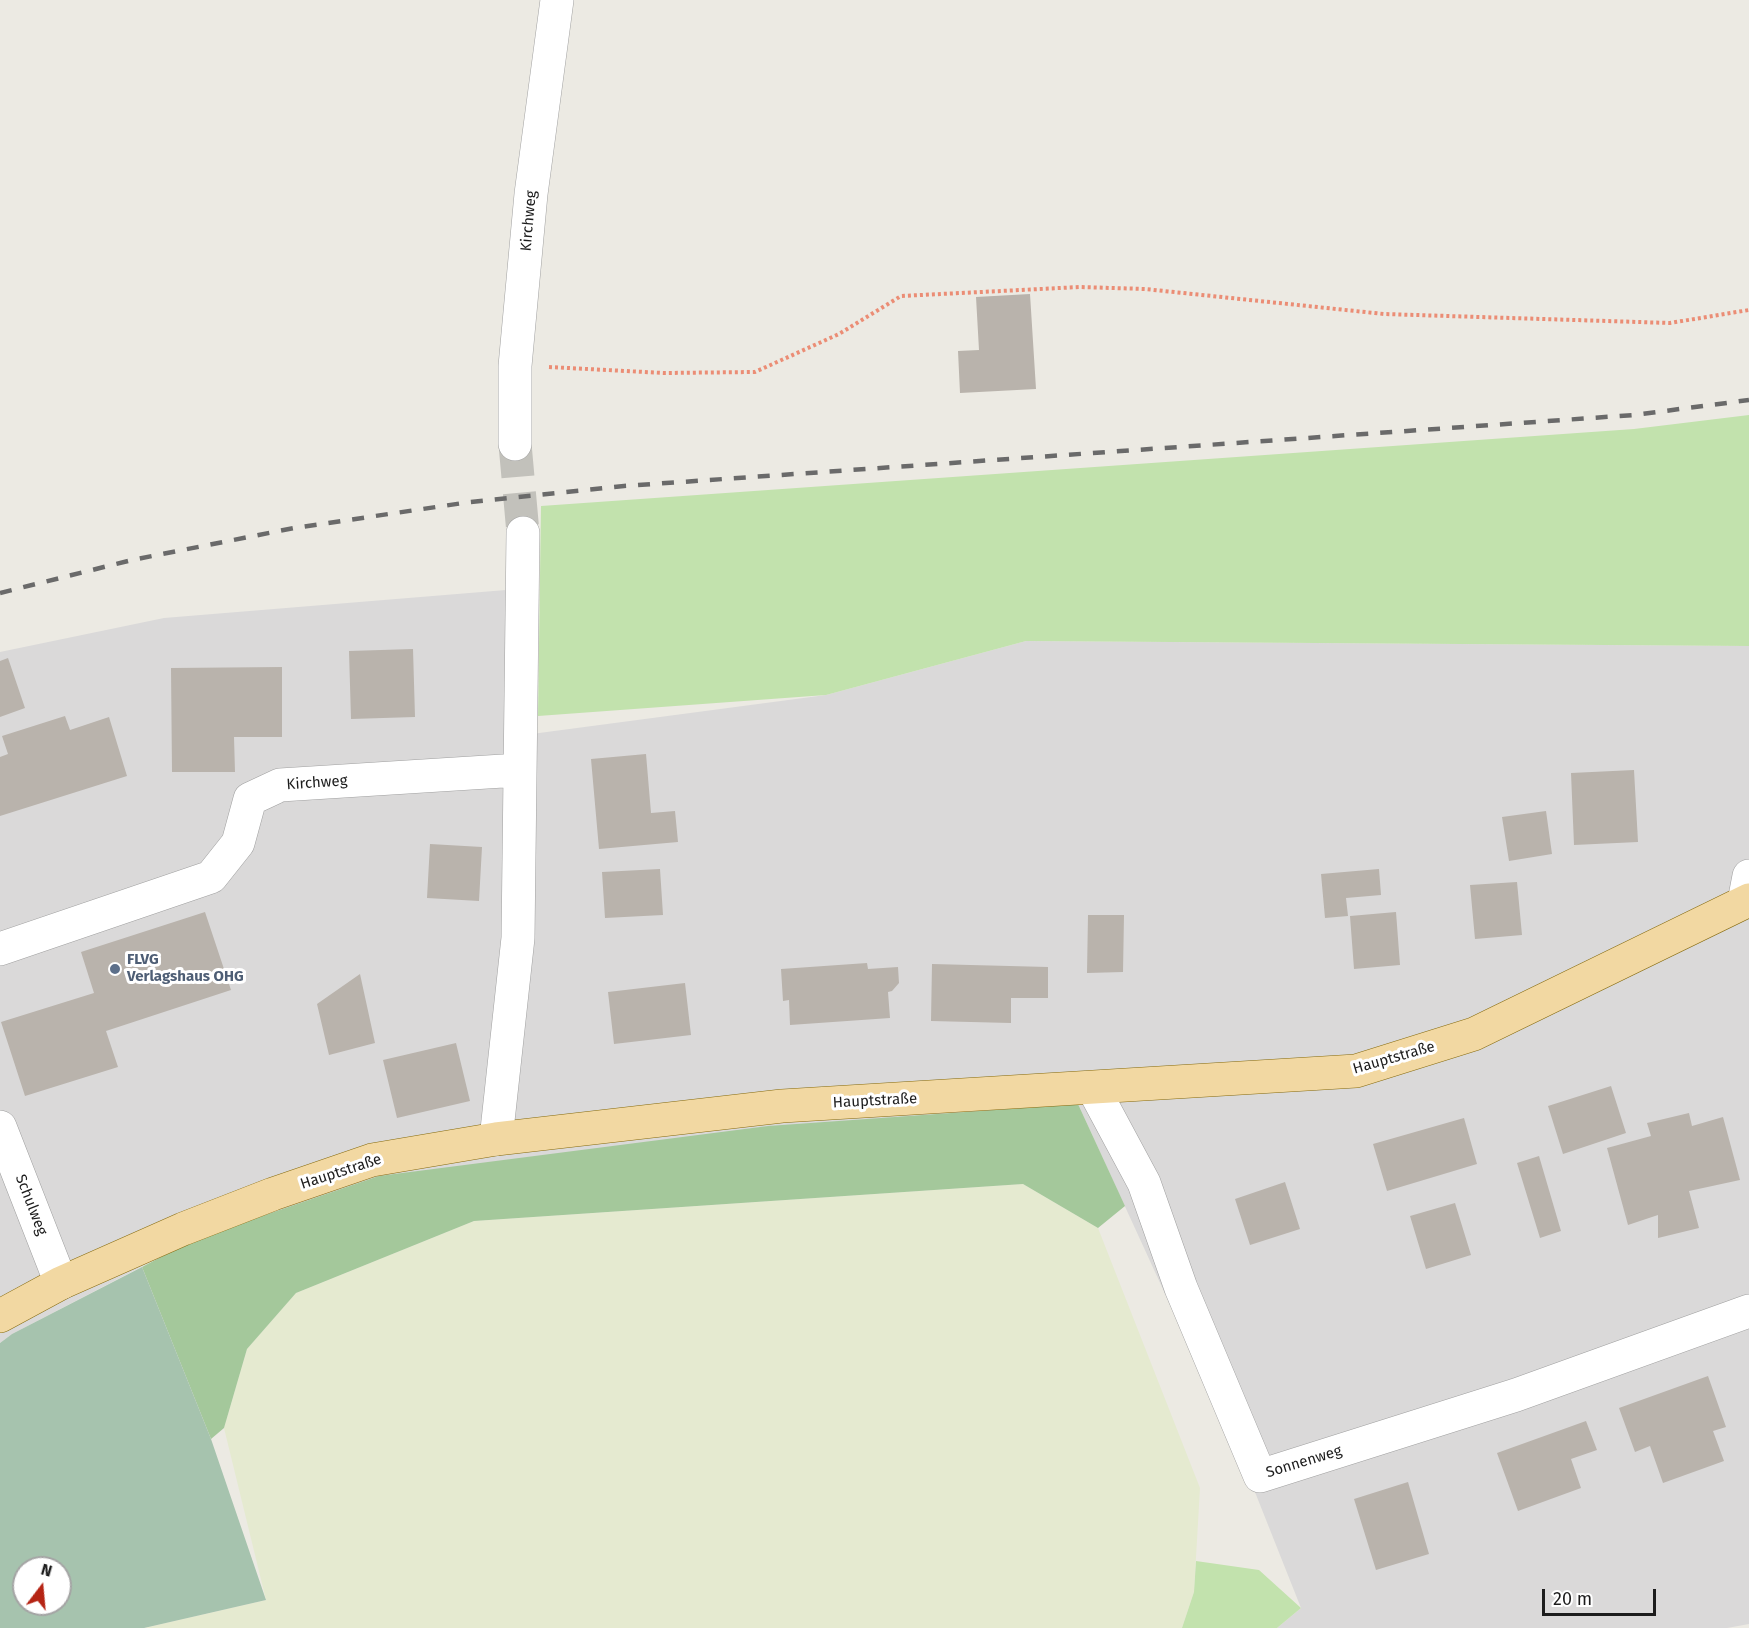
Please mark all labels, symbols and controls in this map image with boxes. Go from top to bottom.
street label: Kirchweg [517,190,541,252]
street label: Kirchweg [286,772,348,794]
place label: FLVG Verlagshaus OHG [127,951,244,986]
marker: FLVG Verlagshaus OHG [108,962,122,976]
street label: Hauptstraße [1351,1038,1437,1078]
street label: Hauptstraße [832,1090,918,1112]
street label: Hauptstraße [298,1150,384,1194]
street label: Schulweg [11,1172,51,1238]
street label: Sonnenweg [1264,1442,1344,1482]
north arrow [12,1556,72,1616]
text: N [39,1560,54,1581]
scale bar [1545,1577,1659,1615]
text: 20 m [1553,1588,1592,1610]

